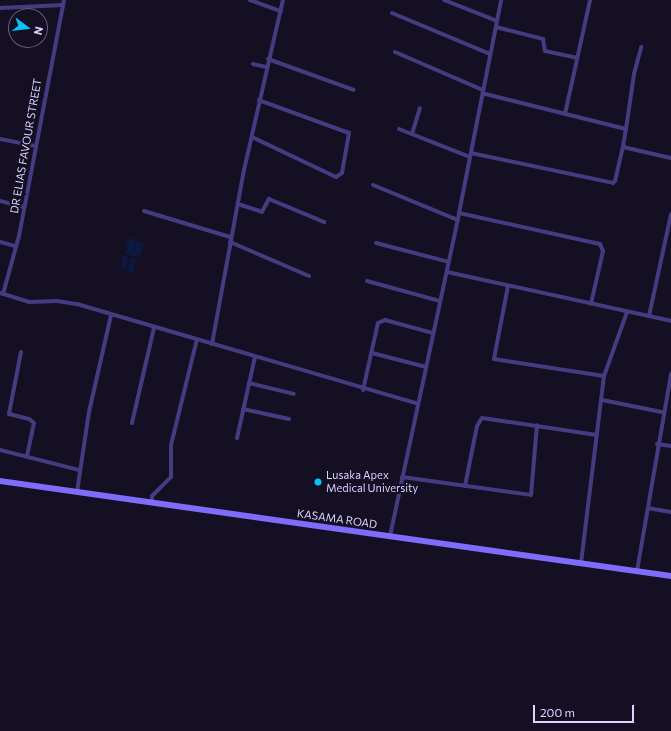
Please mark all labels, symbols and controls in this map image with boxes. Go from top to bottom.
north arrow [8,8,48,48]
text: N [32,25,46,37]
street label: DR ELIAS FAVOUR STREET [8,77,44,215]
place label: Lusaka Apex Medical University [326,469,418,495]
marker: Lusaka Apex Medical University [313,477,323,487]
street label: KASAMA ROAD [296,507,378,531]
scale bar [535,697,636,723]
text: 200 m [540,705,575,719]

